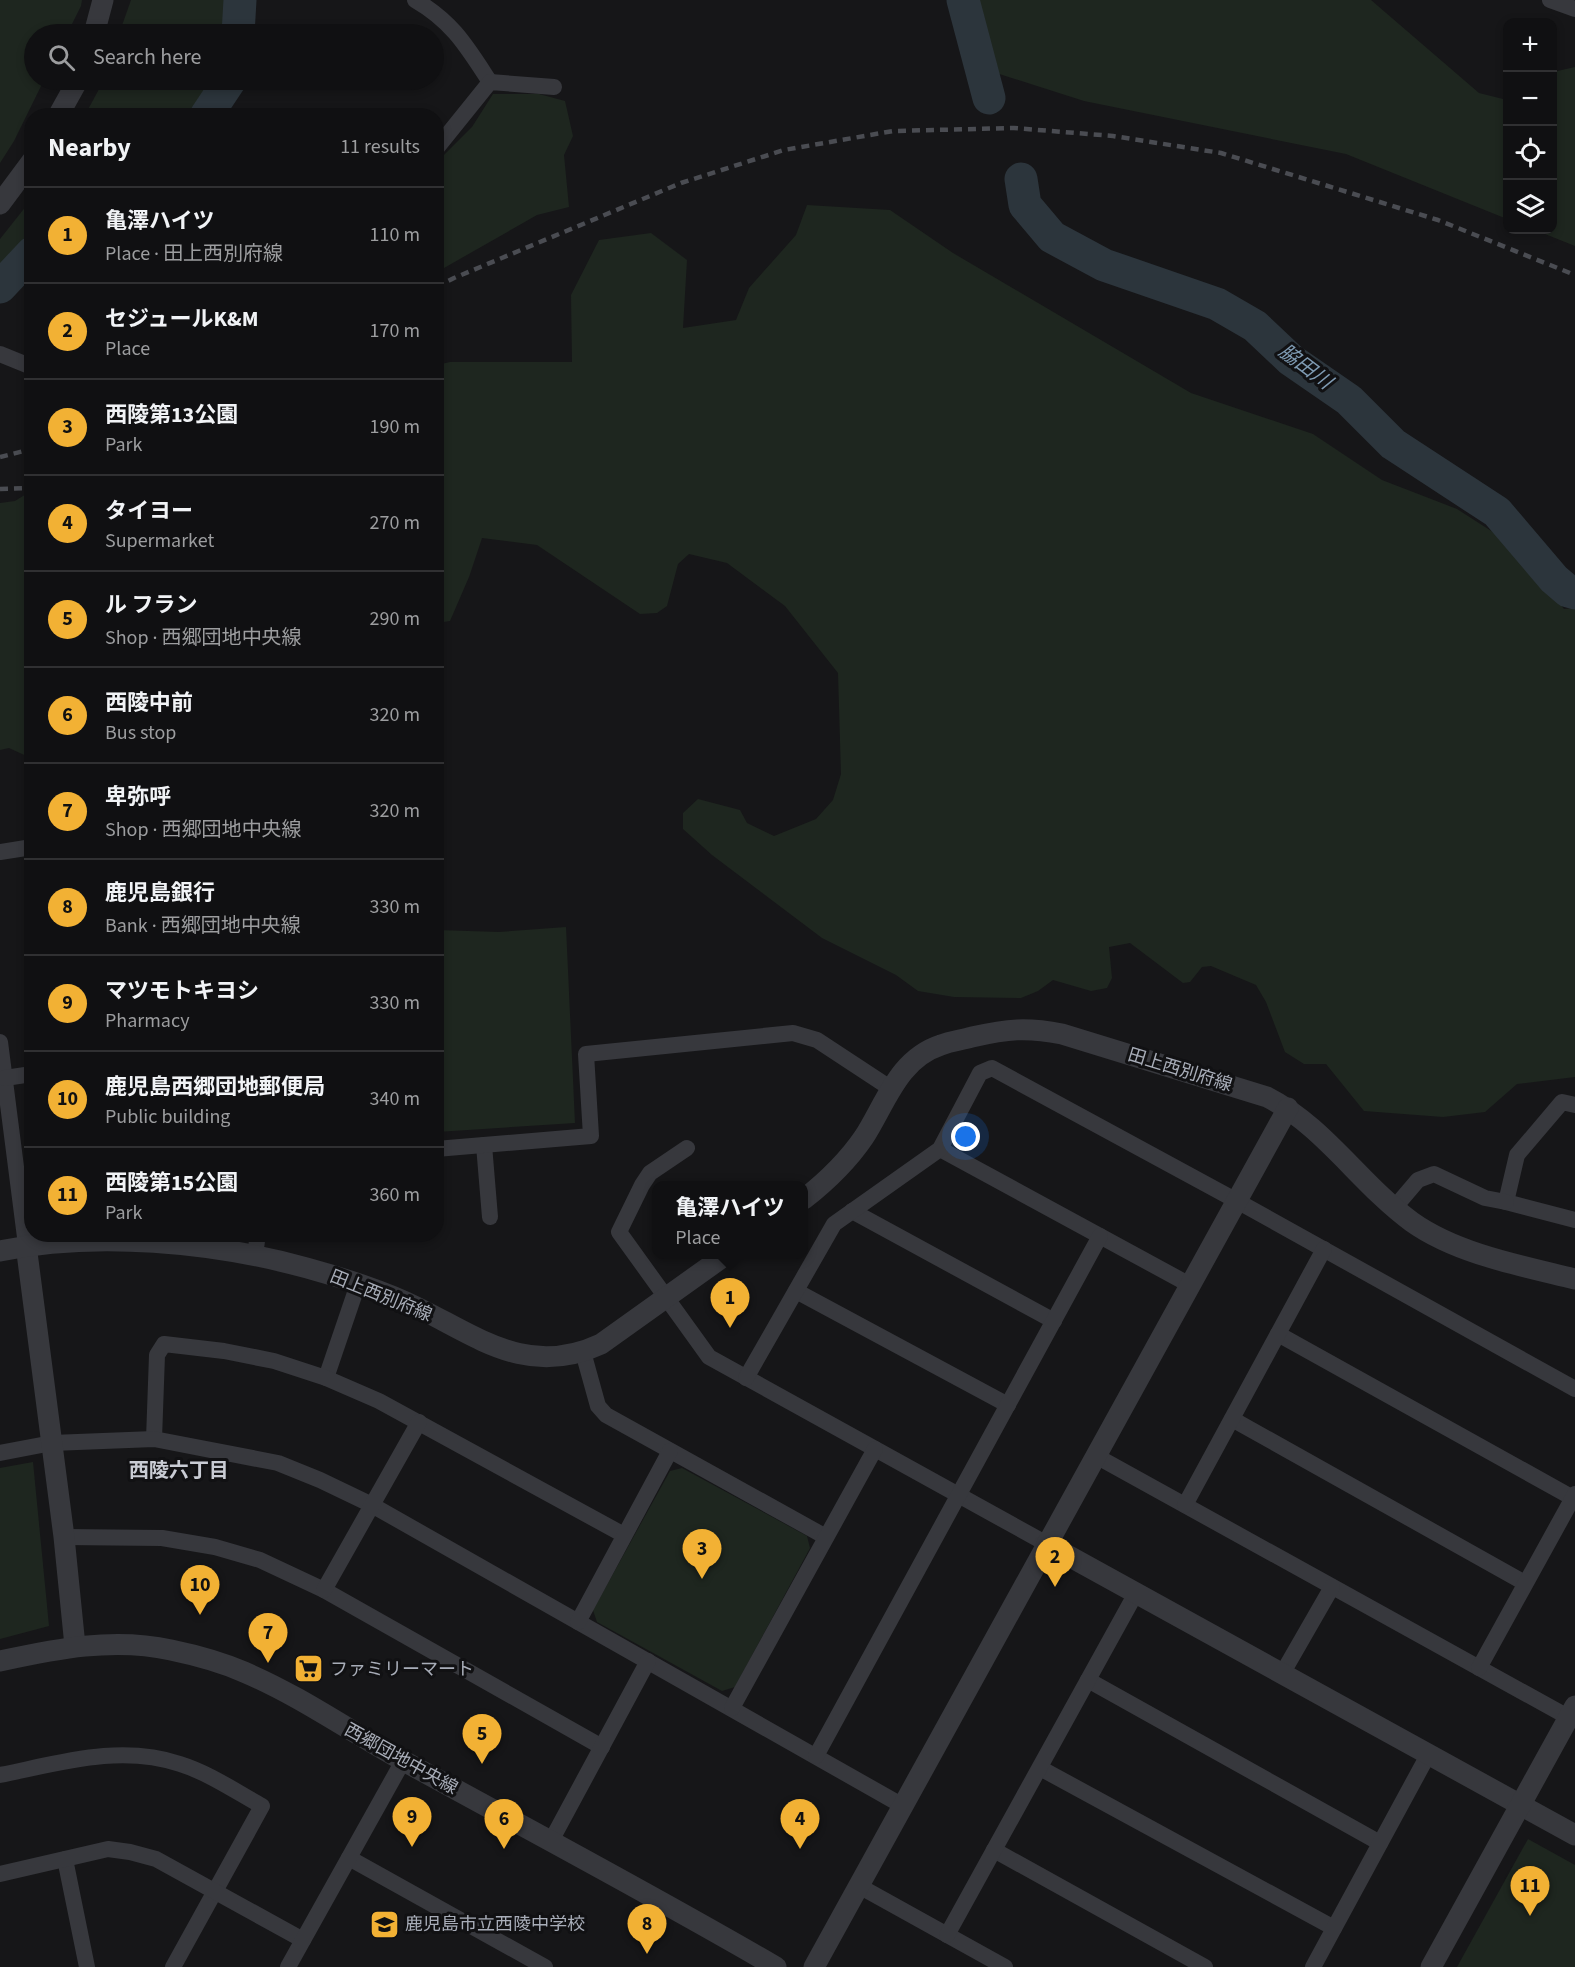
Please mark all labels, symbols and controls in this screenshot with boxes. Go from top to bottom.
map controls [1503,18,1557,234]
button: + [1503,18,1557,72]
search box [24,24,444,90]
icon: search [45,41,78,74]
text: Search here [93,41,201,73]
button: − [1503,72,1557,126]
button: locate [1503,126,1557,180]
text: Nearby [48,129,131,166]
text: 11 results [340,133,420,161]
button: layers [1503,180,1557,234]
text: 亀澤ハイツ [105,205,215,237]
text: 1 [62,221,73,249]
text: 110 m [370,221,420,249]
text: Place · 田上西別府線 [105,240,283,268]
text: セジュールK&M [105,303,258,335]
text: 2 [62,317,73,345]
text: 170 m [370,317,420,345]
text: Place [105,335,150,363]
water label: 脇田川 [1273,338,1339,397]
text: 西陵第13公園 [105,399,238,431]
text: 3 [62,413,73,441]
text: 190 m [370,413,420,441]
text: Park [105,431,142,459]
text: タイヨー [105,495,193,527]
text: 4 [62,509,73,537]
text: 270 m [370,509,420,537]
text: Supermarket [105,527,214,555]
text: ル フラン [105,589,197,621]
text: 5 [62,605,73,633]
text: 290 m [370,605,420,633]
text: Shop · 西郷団地中央線 [105,624,301,652]
text: 西陵中前 [105,687,193,719]
text: 6 [62,701,73,729]
text: 320 m [370,701,420,729]
text: Bus stop [105,719,176,747]
text: 卑弥呼 [105,781,171,813]
text: 7 [62,797,73,825]
text: 320 m [370,797,420,825]
text: Shop · 西郷団地中央線 [105,816,301,844]
text: 鹿児島銀行 [105,877,215,909]
text: 8 [62,893,73,921]
text: 330 m [370,893,420,921]
text: Bank · 西郷団地中央線 [105,912,301,940]
text: マツモトキヨシ [105,975,259,1007]
text: 9 [62,989,73,1017]
text: 330 m [370,989,420,1017]
text: Pharmacy [105,1007,189,1035]
street label: 田上西別府線 [1125,1042,1235,1098]
text: 鹿児島西郷団地郵便局 [105,1071,325,1103]
text: 10 [57,1085,78,1113]
text: 340 m [370,1085,420,1113]
text: Public building [105,1103,230,1131]
your location [951,1122,980,1151]
text: 西陵第15公園 [105,1167,238,1199]
text: 11 [57,1181,78,1209]
text: 360 m [370,1181,420,1209]
popup [652,1181,808,1259]
text: 亀澤ハイツ [675,1192,785,1224]
text: Park [105,1199,142,1227]
text: Place [675,1224,720,1252]
street label: 田上西別府線 [326,1264,436,1328]
pin: 1 [710,1278,750,1328]
district label: 西陵六丁目 [129,1457,229,1485]
pin: 3 [682,1530,722,1579]
pin: 2 [1036,1538,1074,1587]
pin: 10 [180,1566,220,1615]
pin: 7 [248,1614,288,1663]
supermarket icon: ファミリーマート [293,1653,325,1685]
place label: ファミリーマート [330,1657,474,1682]
pin: 5 [462,1714,502,1764]
street label: 西郷団地中央線 [340,1718,462,1800]
pin: 9 [392,1798,432,1847]
pin: 6 [484,1800,524,1849]
pin: 4 [780,1800,820,1849]
pin: 11 [1510,1866,1550,1916]
pin: 8 [628,1904,666,1954]
school or university icon: 鹿児島市立西陵中学校 [368,1908,400,1940]
place label: 鹿児島市立西陵中学校 [405,1912,585,1937]

